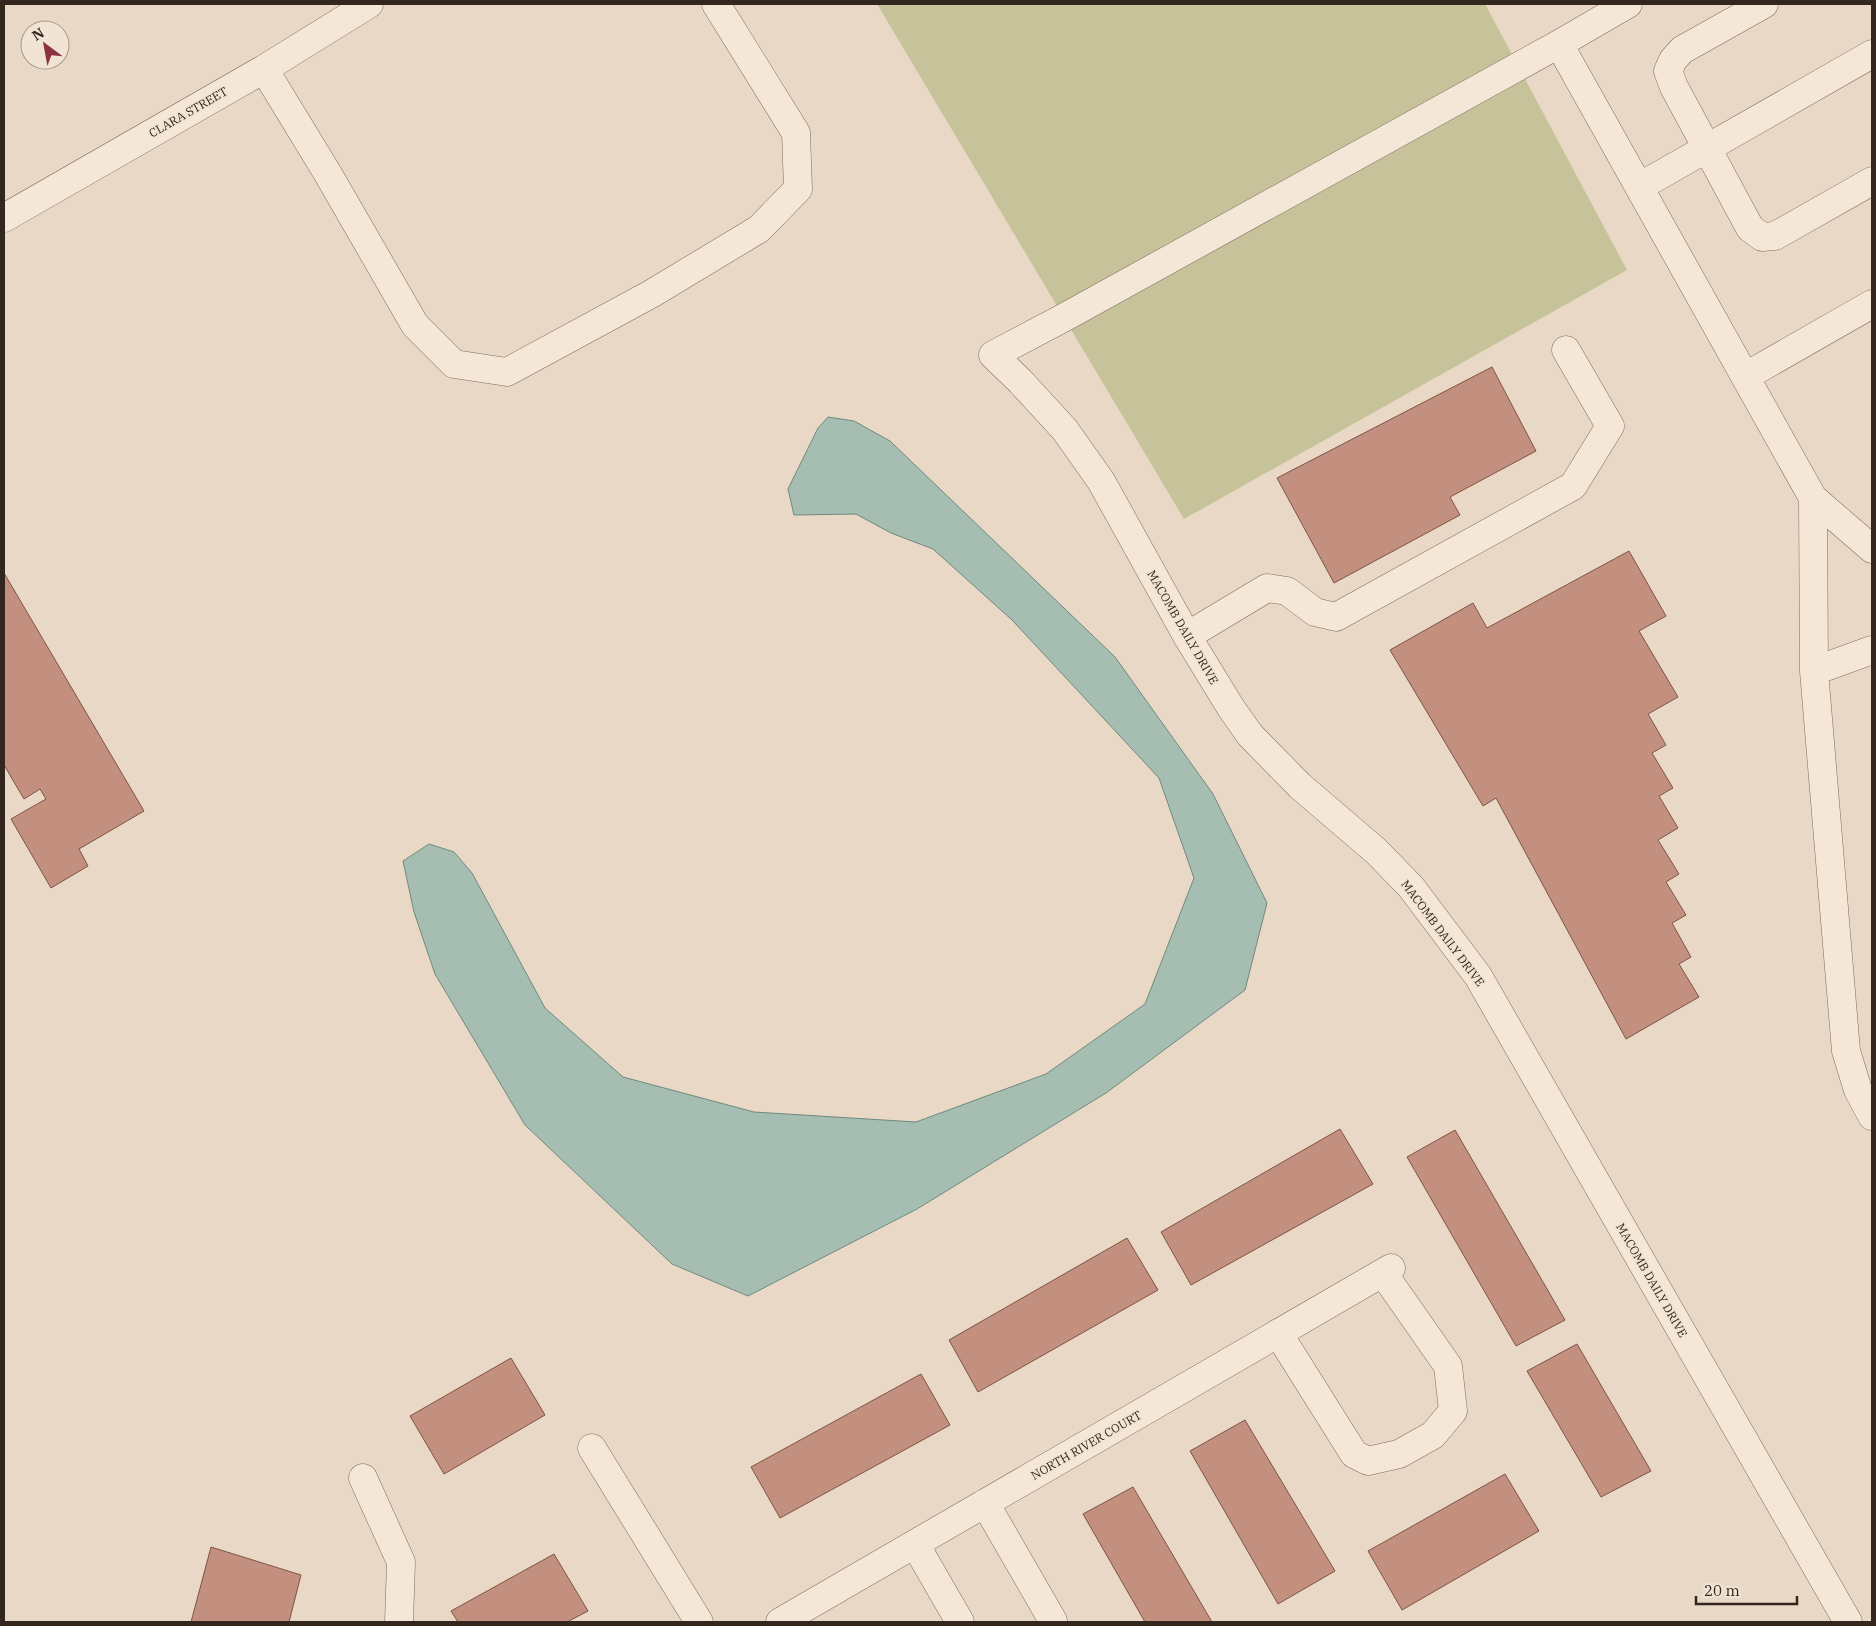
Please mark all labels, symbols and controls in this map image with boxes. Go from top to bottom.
north arrow [20,20,70,70]
text: N [29,23,48,45]
street label: CLARA STREET [146,83,230,141]
street label: MACOMB DAILY DRIVE [1144,567,1222,687]
street label: MACOMB DAILY DRIVE [1398,877,1488,989]
street label: MACOMB DAILY DRIVE [1613,1220,1691,1340]
street label: NORTH RIVER COURT [1028,1407,1144,1483]
scale bar [1696,1574,1797,1606]
text: 20 m [1704,1581,1740,1600]

